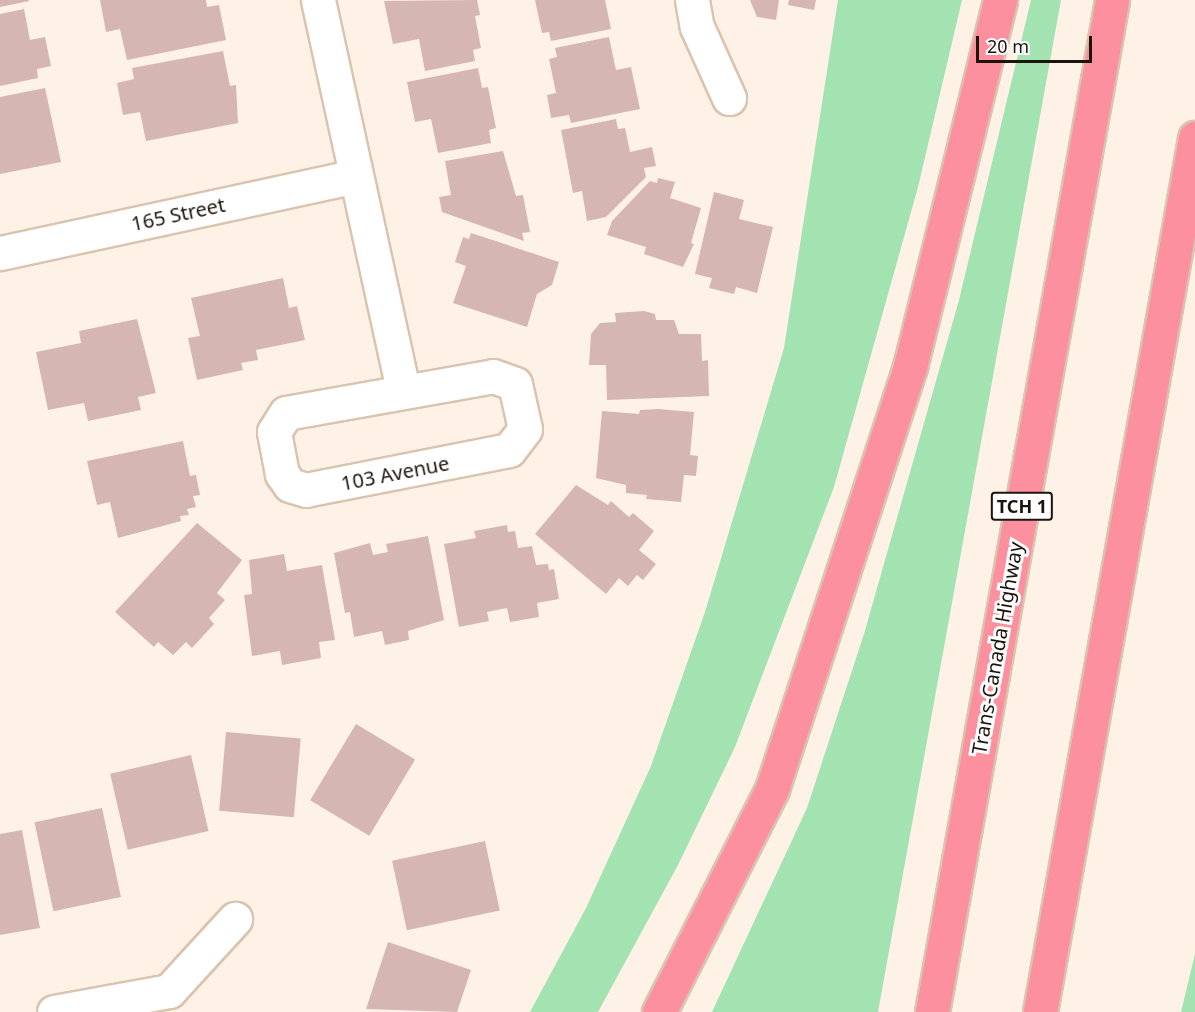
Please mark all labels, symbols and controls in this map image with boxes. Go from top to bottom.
scale bar [979,24,1094,62]
text: 20 m [987,34,1029,58]
street label: 165 Street [129,192,227,236]
street label: 103 Avenue [339,451,451,495]
road number: TCH 1 [990,491,1054,521]
street label: Trans-Canada Highway [966,540,1028,756]

